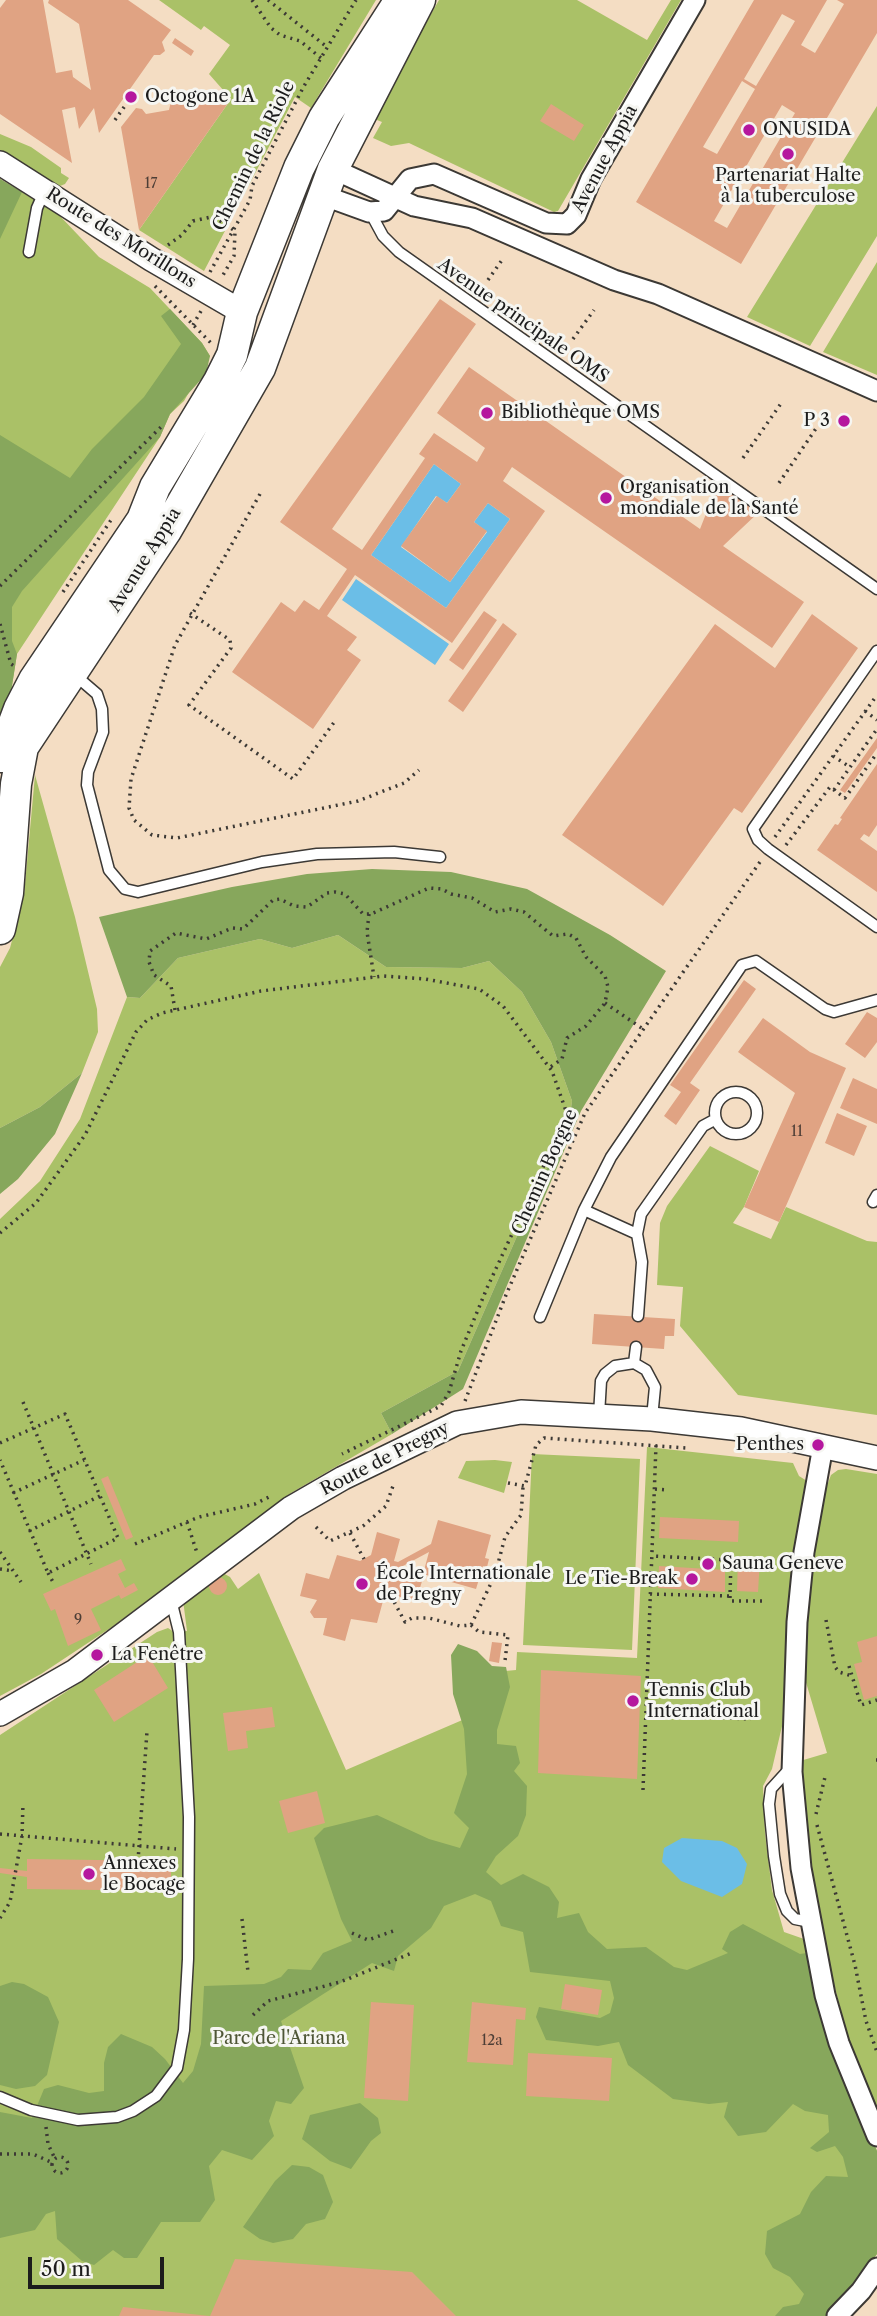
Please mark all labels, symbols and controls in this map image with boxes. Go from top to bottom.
street label: Chemin de la Riole [208,78,300,234]
place label: Octogone 1A [145,86,255,108]
marker: Octogone 1A [123,89,139,105]
street label: Avenue Appia [567,101,643,217]
place label: ONUSIDA [763,119,851,141]
marker: ONUSIDA [741,122,757,138]
marker: Partenariat Halte à la tuberculose [780,146,796,162]
place label: Partenariat Halte à la tuberculose [715,165,861,208]
house number: 17 [145,176,157,192]
street label: Route des Morillons [42,183,200,293]
street label: Avenue principale OMS [433,254,613,388]
place label: Bibliothèque OMS [501,402,660,424]
marker: Bibliothèque OMS [479,405,495,421]
place label: P 3 [803,410,830,432]
marker: P 3 [836,413,852,429]
place label: Organisation mondiale de la Santé [620,477,799,520]
marker: Organisation mondiale de la Santé [598,490,614,506]
street label: Avenue Appia [104,504,186,616]
street label: Chemin Borgne [508,1106,582,1238]
house number: 11 [791,1124,803,1140]
street label: Route de Pregny [317,1417,453,1501]
place label: Penthes [736,1434,804,1456]
marker: Penthes [810,1437,826,1453]
place label: Sauna Geneve [722,1553,844,1575]
marker: Sauna Geneve [700,1556,716,1572]
place label: École Internationale de Pregny [376,1563,551,1606]
place label: Le Tie-Break [565,1568,678,1590]
marker: Le Tie-Break [684,1571,700,1587]
marker: École Internationale de Pregny [354,1576,370,1592]
house number: 9 [74,1612,82,1628]
place label: La Fenêtre [111,1644,203,1666]
marker: La Fenêtre [89,1647,105,1663]
place label: Tennis Club International [647,1680,759,1722]
marker: Tennis Club International [625,1693,641,1709]
place label: Annexes le Bocage [103,1853,185,1896]
marker: Annexes le Bocage [81,1866,97,1882]
park label: Parc de l'Ariana [212,2028,346,2050]
house number: 12a [481,2033,503,2049]
scale bar [32,2242,168,2286]
text: 50 m [41,2256,91,2281]

